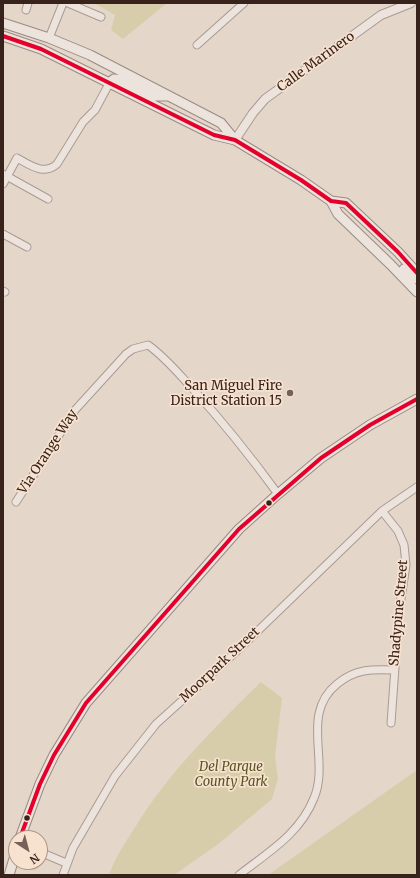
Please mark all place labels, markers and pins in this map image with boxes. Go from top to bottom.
place label: San Miguel Fire District Station 15 [170,378,282,409]
marker: San Miguel Fire District Station 15 [285,388,295,398]
unlabelled marker [264,498,274,508]
unlabelled marker [22,813,32,823]

